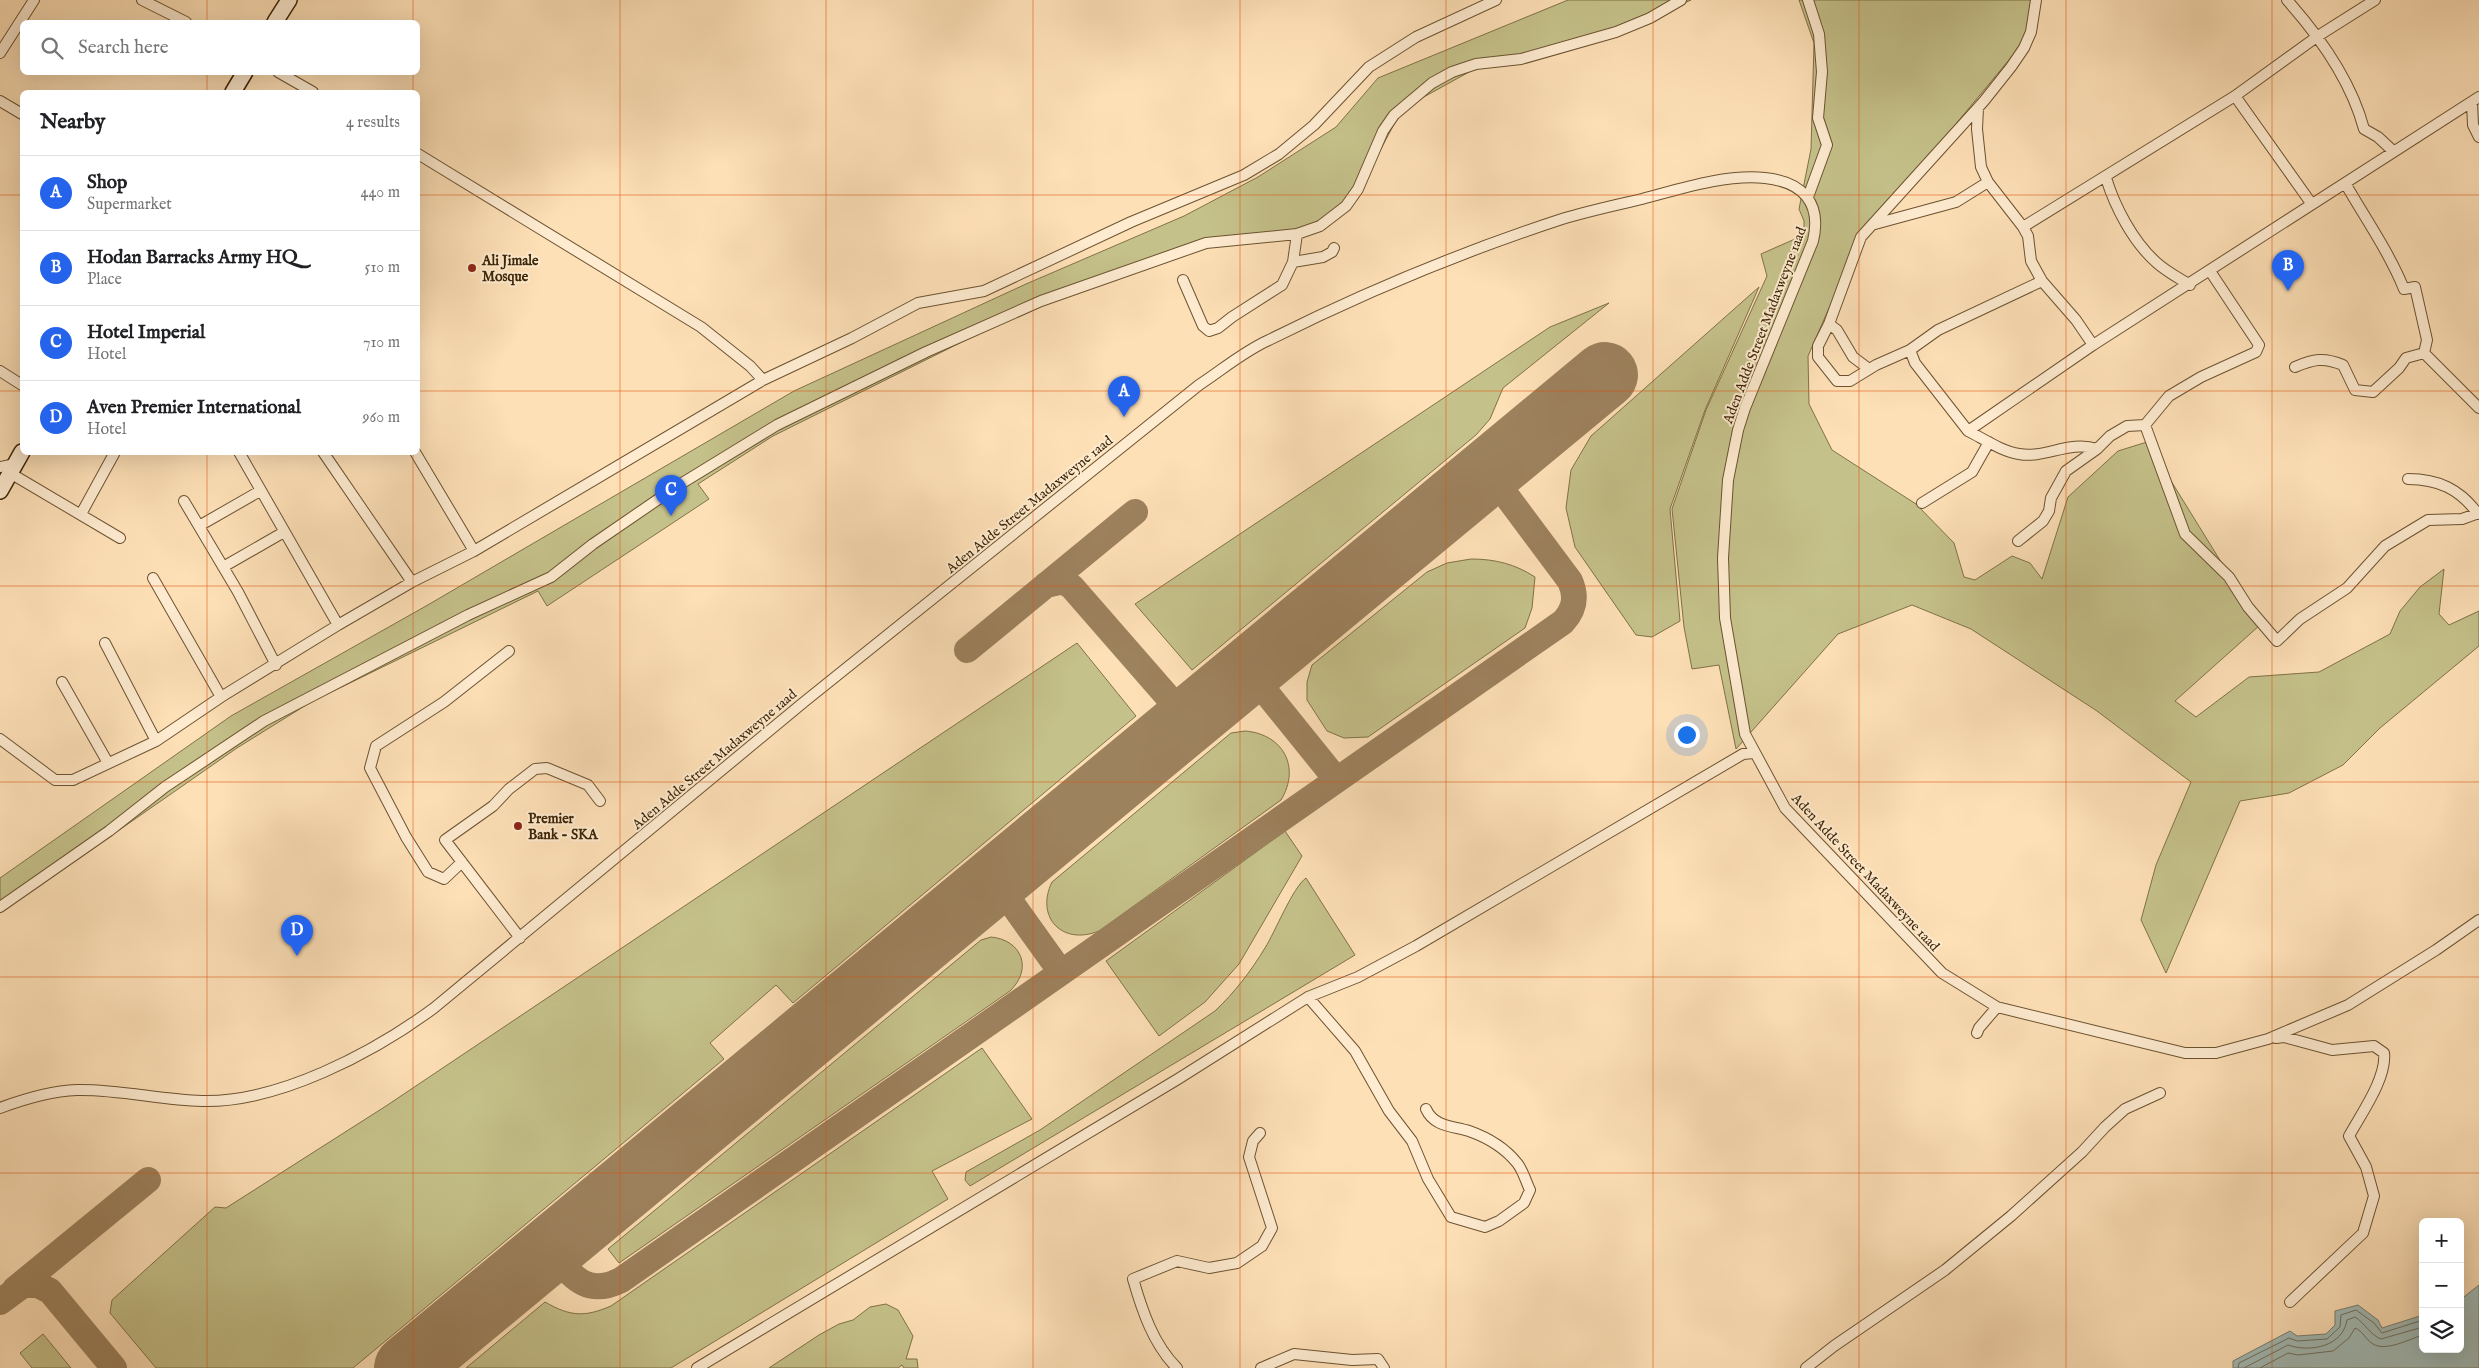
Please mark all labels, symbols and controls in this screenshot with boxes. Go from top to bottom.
search box [20,20,420,75]
icon: search [38,34,66,62]
text: Search here [78,36,169,60]
text: Nearby [40,109,105,136]
text: 4 results [346,113,400,133]
text: Shop [87,171,127,195]
text: A [51,183,61,203]
text: 440 m [361,183,400,203]
text: Supermarket [87,195,172,215]
street label: Aden Adde Street Madaxweyne 1aad [1719,224,1811,427]
text: Hodan Barracks Army HQ [87,246,297,270]
pin: B [2272,250,2304,291]
place label: Ali Jimale Mosque [481,252,539,286]
text: B [51,258,61,278]
text: 510 m [365,258,400,278]
marker: Ali Jimale Mosque [466,262,478,274]
text: Place [87,270,122,290]
text: Hotel Imperial [87,321,205,345]
text: C [50,333,62,353]
text: 710 m [363,333,400,353]
text: Hotel [87,345,126,365]
pin: A [1108,376,1140,417]
text: Aven Premier International [87,396,301,420]
text: D [50,408,62,428]
text: 960 m [363,408,400,428]
text: Hotel [87,420,126,440]
street label: Aden Adde Street Madaxweyne 1aad [942,432,1117,578]
pin: C [655,475,687,516]
street label: Aden Adde Street Madaxweyne 1aad [628,685,801,835]
your location [1674,722,1700,748]
street label: Aden Adde Street Madaxweyne 1aad [1787,789,1944,956]
place label: Premier Bank - SKA [528,810,599,844]
marker: Premier Bank - SKA [512,820,524,832]
pin: D [281,915,313,956]
map controls [2419,1218,2464,1353]
button: + [2419,1218,2464,1263]
button: − [2419,1263,2464,1308]
button: layers [2419,1308,2464,1353]

